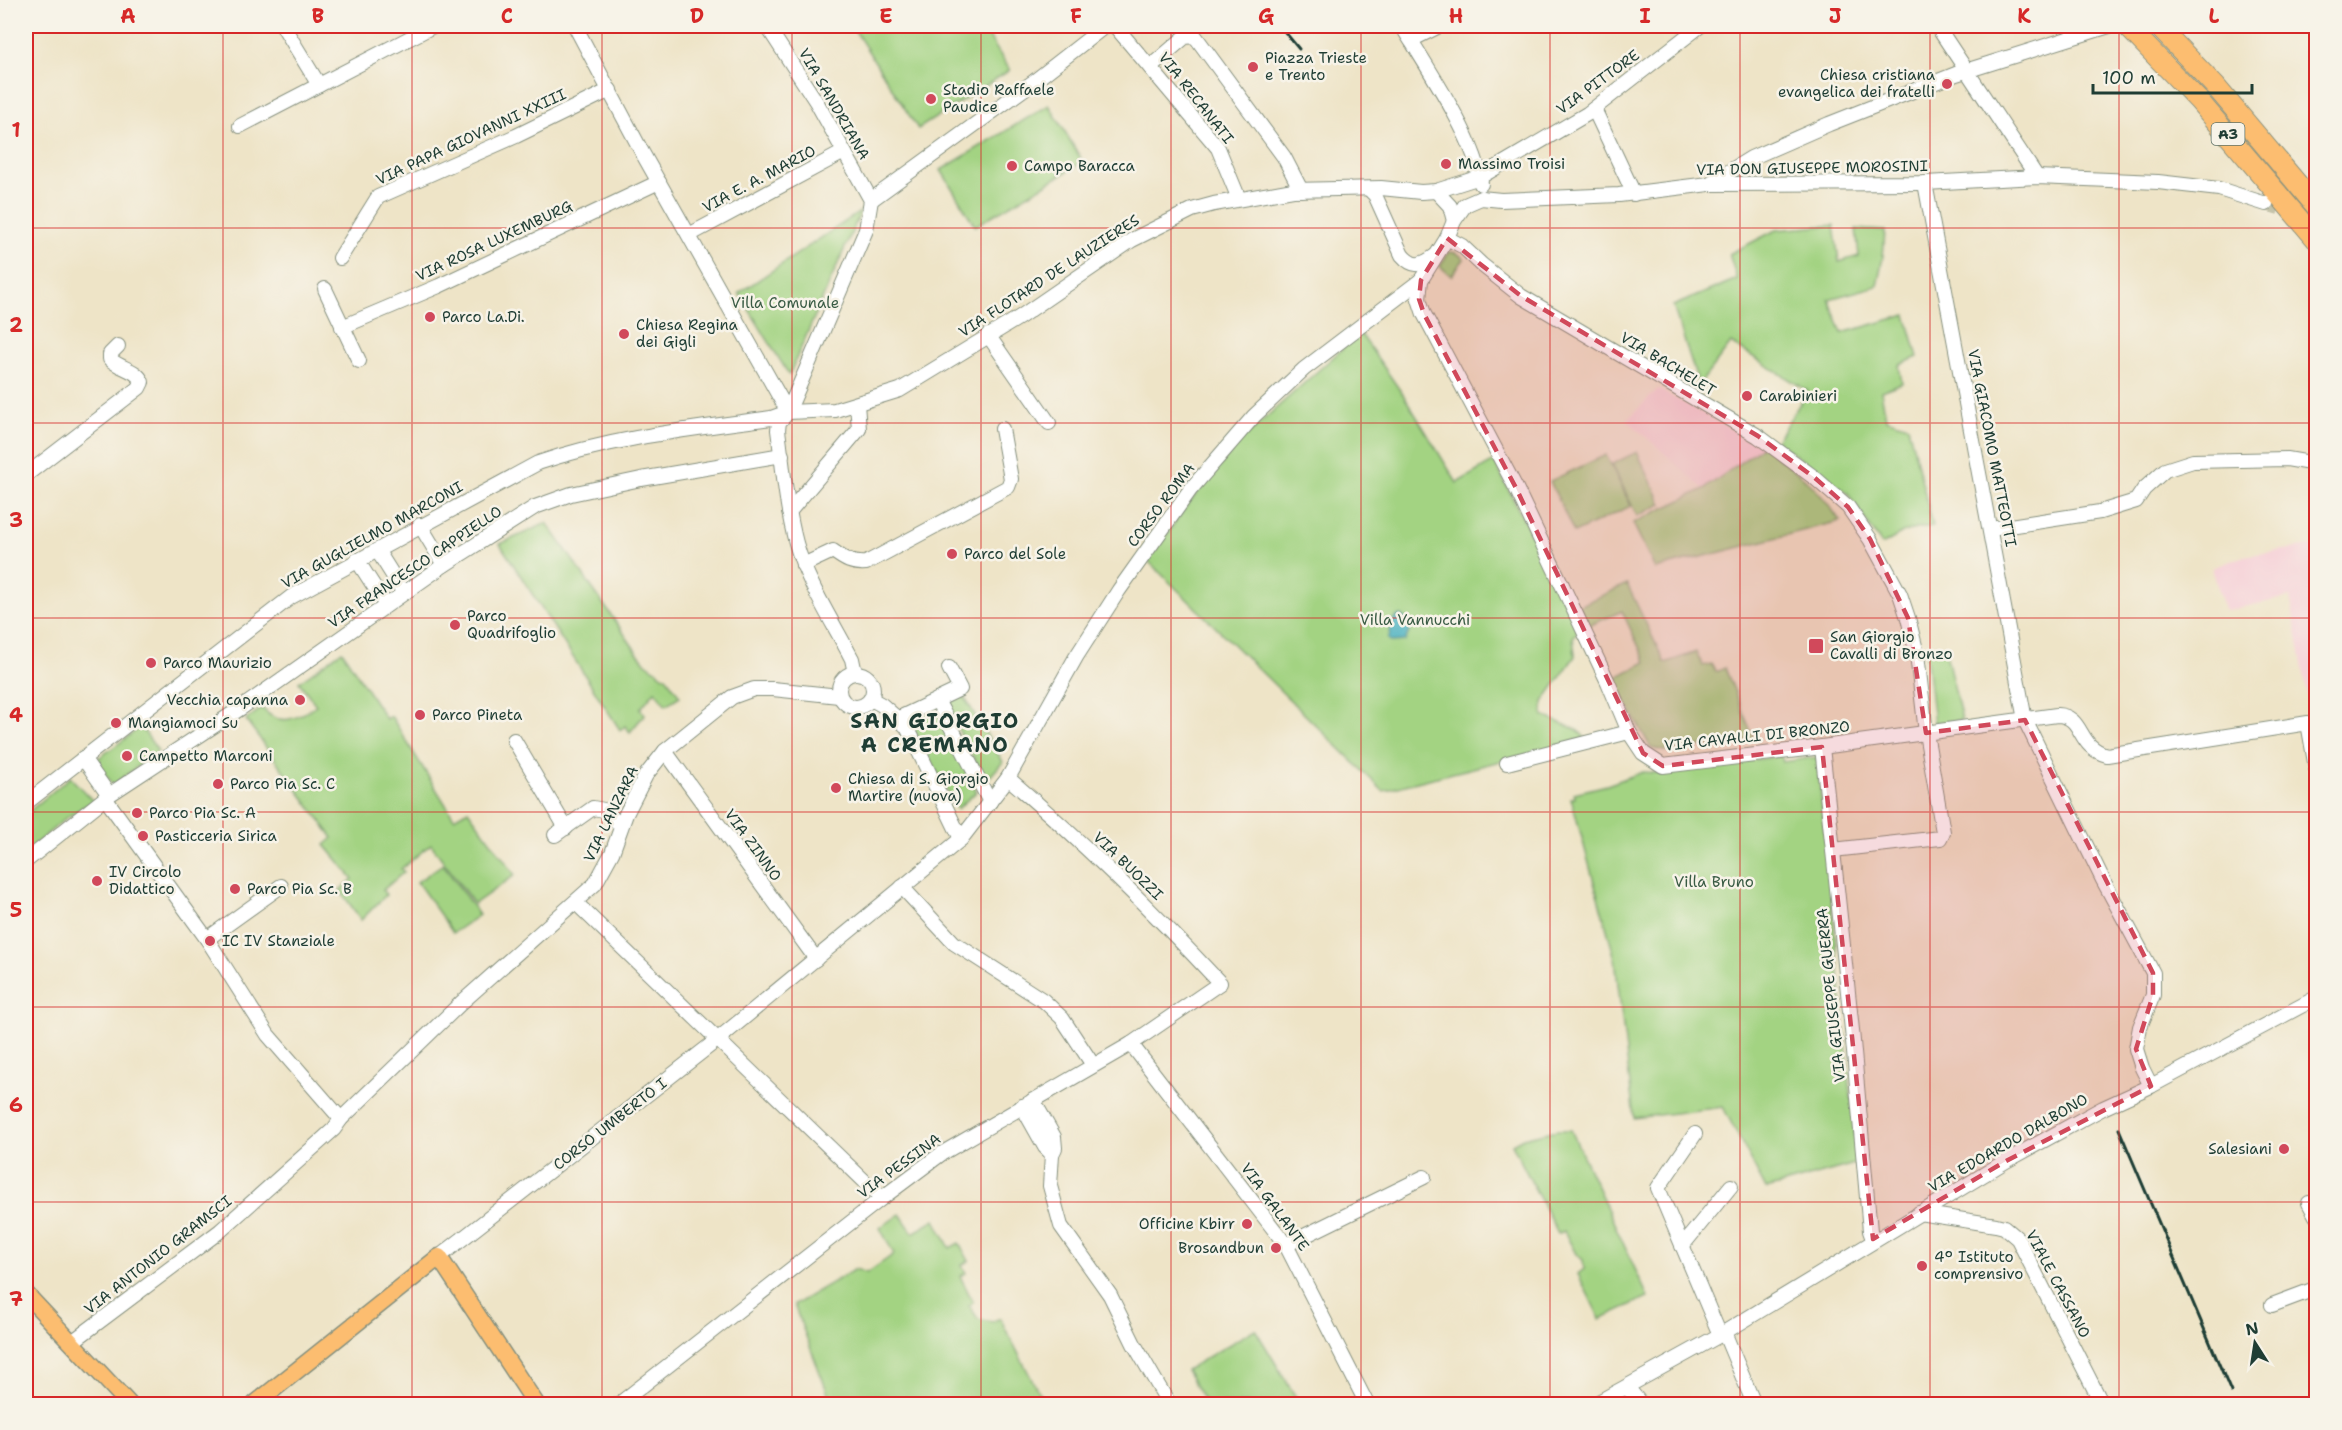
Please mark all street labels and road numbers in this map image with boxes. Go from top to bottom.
street label: VIA SANDRIANA [794,45,874,164]
street label: VIA PITTORE [1552,45,1644,119]
street label: VIA RECANATI [1154,48,1238,148]
street label: VIA PAPA GIOVANNI XXIII [373,84,569,190]
road number: A3 [2212,123,2244,145]
street label: VIA E. A. MARIO [699,141,819,217]
street label: VIA DON GIUSEPPE MOROSINI [1696,156,1928,180]
street label: VIA ROSA LUXEMBURG [412,196,576,286]
street label: VIA FLOTARD DE LAUZIERES [955,210,1143,342]
street label: VIA BACHELET [1616,328,1720,400]
street label: VIA GIACOMO MATTEOTTI [1963,347,2021,549]
street label: CORSO ROMA [1123,459,1199,551]
street label: VIA GUGLIELMO MARCONI [278,477,466,593]
street label: VIA FRANCESCO CAPPIELLO [324,501,506,633]
street label: VIA CAVALLI DI BRONZO [1663,716,1851,756]
street label: VIA LANZARA [579,763,643,865]
street label: VIA ZINNO [720,805,786,885]
street label: VIA BUOZZI [1089,827,1167,905]
street label: VIA GIUSEPPE GUERRA [1812,907,1850,1083]
street label: CORSO UMBERTO I [549,1073,671,1175]
street label: VIA EDOARDO DALBONO [1925,1089,2091,1197]
street label: VIA PESSINA [853,1129,945,1203]
street label: VIA GALANTE [1236,1159,1314,1255]
street label: VIA ANTONIO GRAMSCI [80,1191,236,1319]
street label: VIALE CASSANO [2021,1227,2095,1341]

